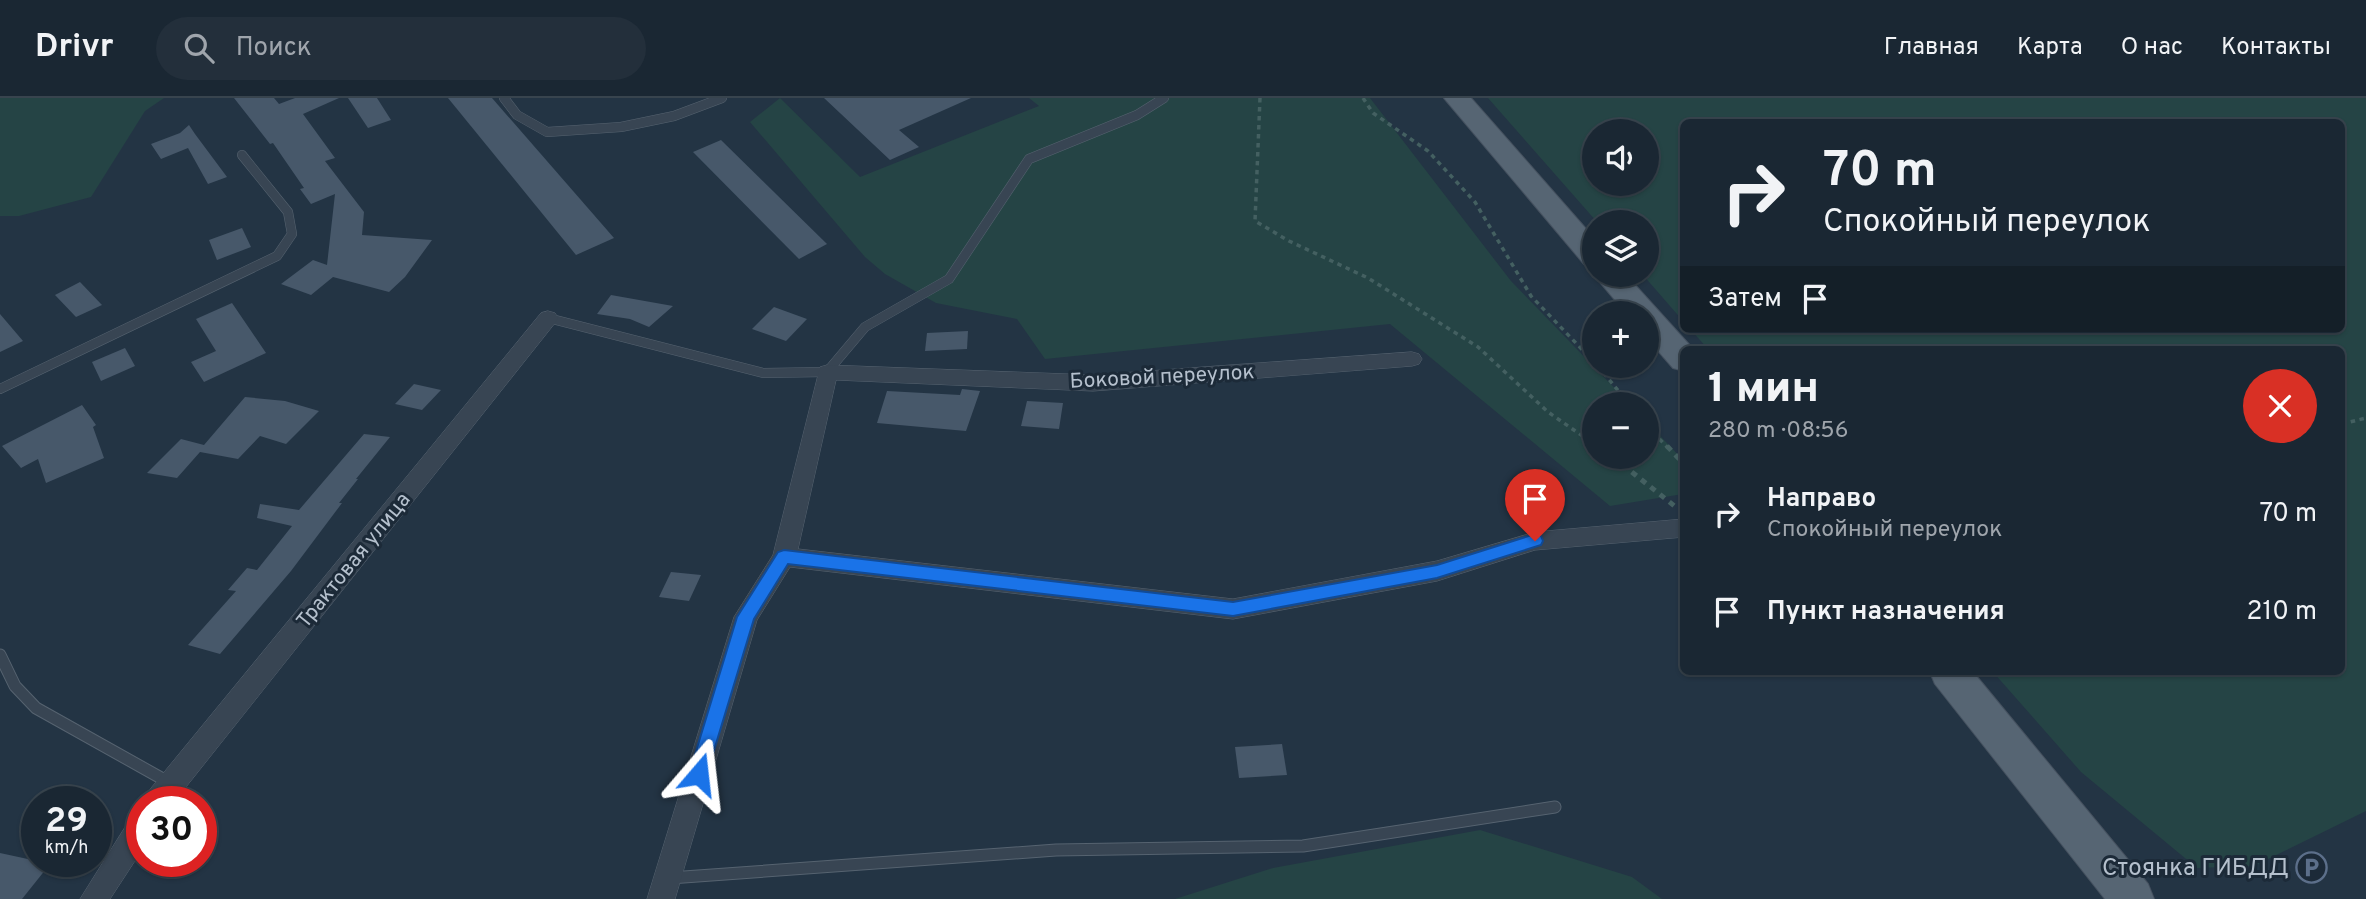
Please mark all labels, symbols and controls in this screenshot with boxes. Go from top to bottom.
search box [156,17,646,80]
text: Drivr [35,27,114,69]
icon: search [180,29,218,67]
text: Поиск [236,32,312,65]
text: Главная [1884,33,1979,63]
text: Карта [2017,33,2083,63]
text: О нас [2121,33,2183,63]
text: Контакты [2221,33,2331,63]
map controls [1582,119,1659,469]
button: sound [1582,119,1659,196]
text: 70 m [1823,142,1937,204]
icon: right [1708,147,1799,238]
text: Спокойный переулок [1823,203,2150,243]
button: layers [1582,210,1659,287]
icon: arrive [1796,280,1834,318]
text: Затем [1708,283,1782,316]
button: + [1582,301,1659,378]
street label: Боковой переулок [1069,359,1255,396]
text: 1 мин [1708,364,1819,417]
button: close [2243,369,2317,443]
button: − [1582,392,1659,469]
text: 280 m · 08:56 [1708,417,1848,446]
pin [1505,469,1565,541]
icon: arrive [1516,480,1554,518]
text: Направо [1767,483,1876,516]
street label: Трактовая улица [291,488,417,634]
icon: right [1708,495,1746,533]
text: 70 m [2259,498,2317,531]
text: Спокойный переулок [1767,516,2002,545]
icon: arrive [1708,593,1746,631]
text: Пункт назначения [1767,596,2005,629]
text: 210 m [2247,596,2317,629]
position arrow [662,737,736,811]
speed limit sign: 30 [126,786,217,877]
text: 29 [45,800,88,844]
text: km/h [45,837,88,860]
parking icon: Стоянка ГИБДД [2295,850,2329,884]
place label: Стоянка ГИБДД [2102,854,2289,884]

